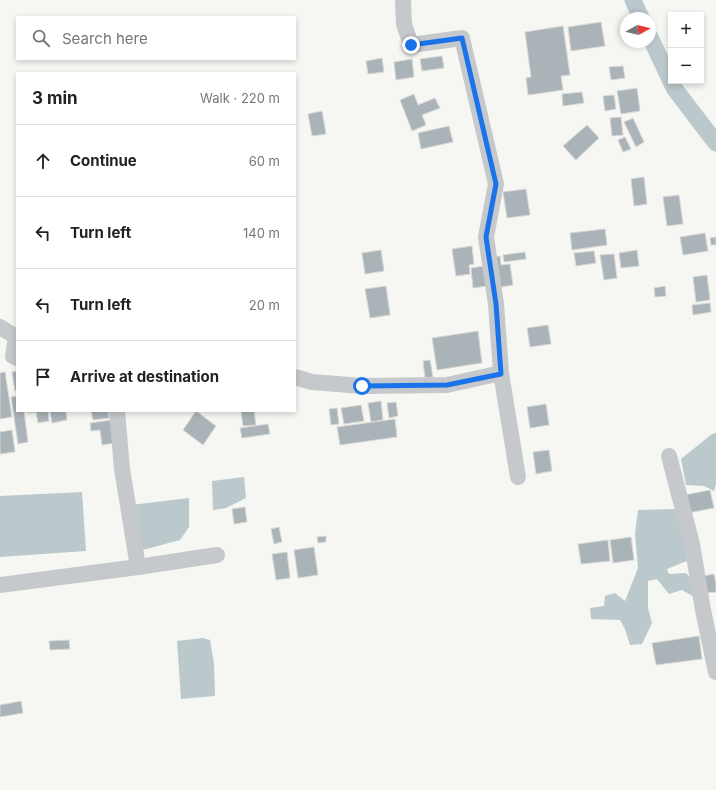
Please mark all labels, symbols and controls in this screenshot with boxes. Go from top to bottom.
north arrow [620,12,656,48]
map controls [668,12,704,84]
button: + [668,12,704,48]
search box [16,16,296,60]
icon: search [30,27,52,49]
text: Search here [62,29,148,48]
route end [402,36,420,54]
button: − [668,48,704,84]
text: 3 min [32,88,78,108]
text: Walk · 220 m [200,90,280,106]
icon: ahead [32,150,54,172]
text: Continue [70,151,137,170]
text: 60 m [249,153,280,169]
icon: left [32,222,54,244]
text: Turn left [70,223,131,242]
text: 140 m [243,225,280,241]
icon: left [32,294,54,316]
text: Turn left [70,295,131,314]
text: 20 m [249,297,280,313]
icon: arrive [32,366,54,388]
text: Arrive at destination [70,367,219,386]
route start [353,377,371,395]

